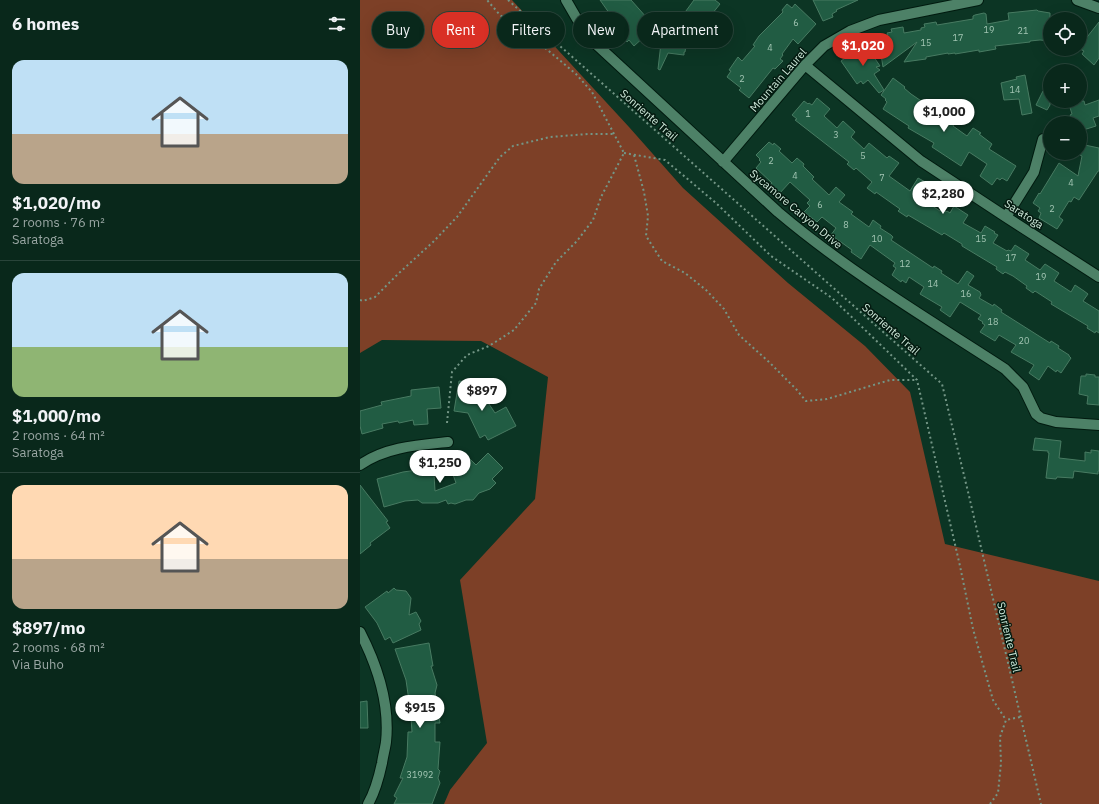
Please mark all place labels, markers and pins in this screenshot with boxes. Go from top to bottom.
pin: $1,020 [830,33,896,67]
pin: $1,000 [911,99,977,133]
pin: $2,280 [910,181,976,215]
pin: $897 [458,378,506,412]
pin: $1,250 [407,450,473,484]
pin: $915 [396,695,444,729]

